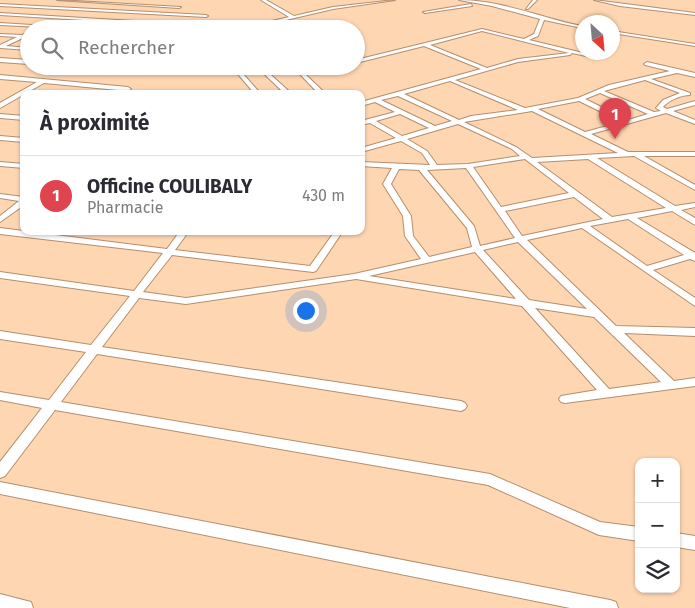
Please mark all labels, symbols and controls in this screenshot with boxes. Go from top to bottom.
north arrow [575,15,620,60]
search box [20,20,365,75]
icon: search [38,34,66,62]
text: Rechercher [78,36,175,59]
pin: 1 [599,98,631,139]
text: À proximité [40,110,149,136]
text: Officine COULIBALY [87,175,252,198]
text: 1 [52,186,60,205]
text: 430 m [302,186,345,205]
text: Pharmacie [87,198,164,217]
your location [293,298,319,324]
map controls [635,458,680,593]
button: + [635,458,680,503]
button: − [635,503,680,548]
button: layers [635,548,680,593]

